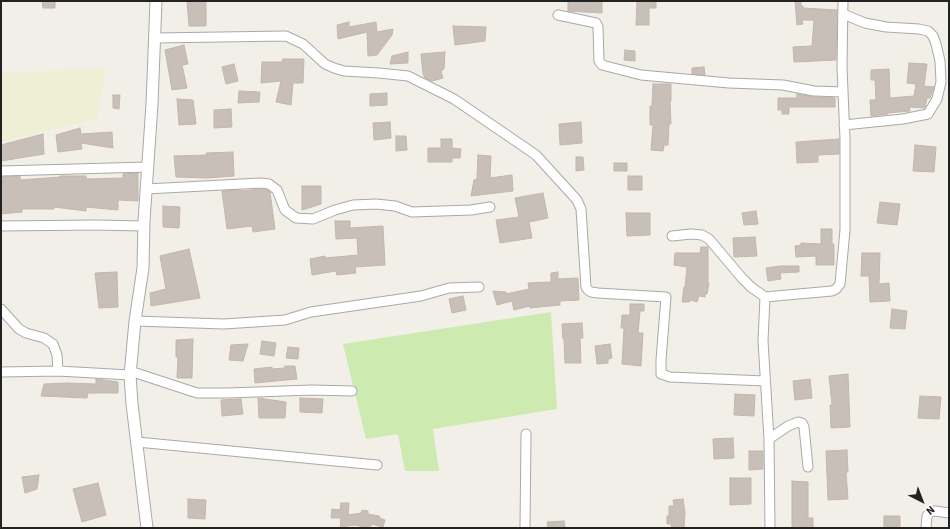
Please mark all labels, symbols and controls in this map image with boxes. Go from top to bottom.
north arrow [902,481,942,521]
text: N [923,502,938,518]

